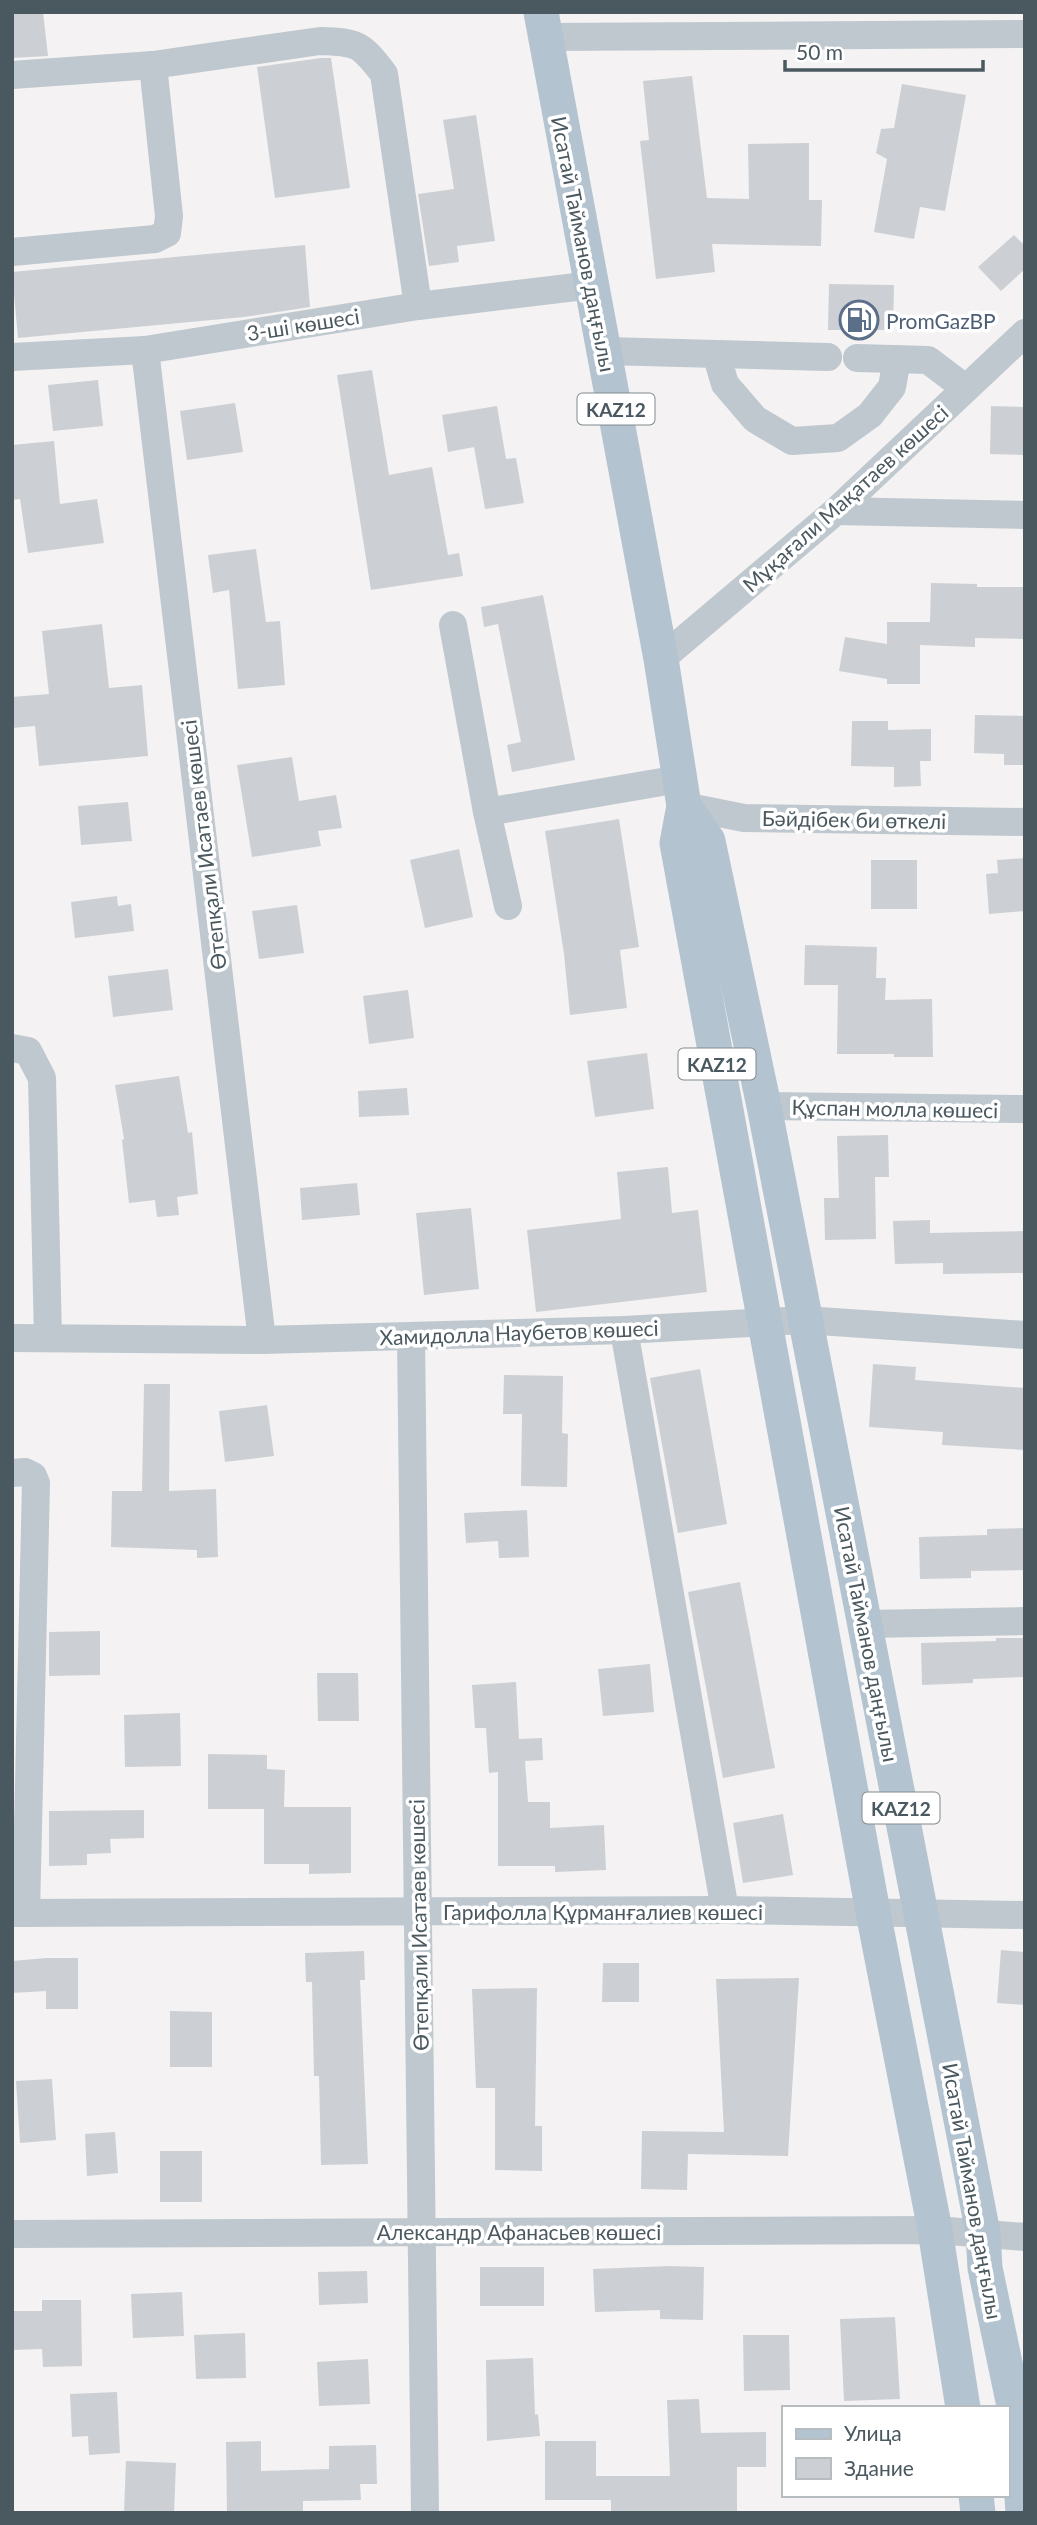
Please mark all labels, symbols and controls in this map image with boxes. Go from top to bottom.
scale bar [785,28,983,72]
text: 50 m [796,39,843,64]
street label: Исатай Тайманов даңғылы [547,114,621,374]
fuel station icon: PromGazBP [838,299,880,341]
street label: 3-ші көшесі [245,303,361,345]
place label: PromGazBP [886,308,996,333]
road number: KAZ12 [578,394,654,424]
street label: Мұқағали Мақатаев көшесі [737,399,953,597]
street label: Өтепқали Исатаев көшесі [175,719,231,971]
street label: Бәйдібек би өткелі [762,805,946,833]
road number: KAZ12 [678,1048,756,1080]
street label: Құспан молла көшесі [792,1094,998,1122]
street label: Хамидолла Наубетов көшесі [379,1315,659,1349]
street label: Исатай Тайманов даңғылы [830,1504,904,1764]
road number: KAZ12 [862,1792,940,1824]
street label: Өтепқали Исатаев көшесі [403,1799,433,2051]
street label: Гарифолла Құрманғалиев көшесі [443,1899,763,1924]
street label: Исатай Тайманов даңғылы [938,2061,1008,2321]
street label: Александр Афанасьев көшесі [377,2219,661,2244]
legend [782,2406,1009,2497]
text: Улица [844,2420,902,2445]
text: Здание [844,2455,914,2480]

